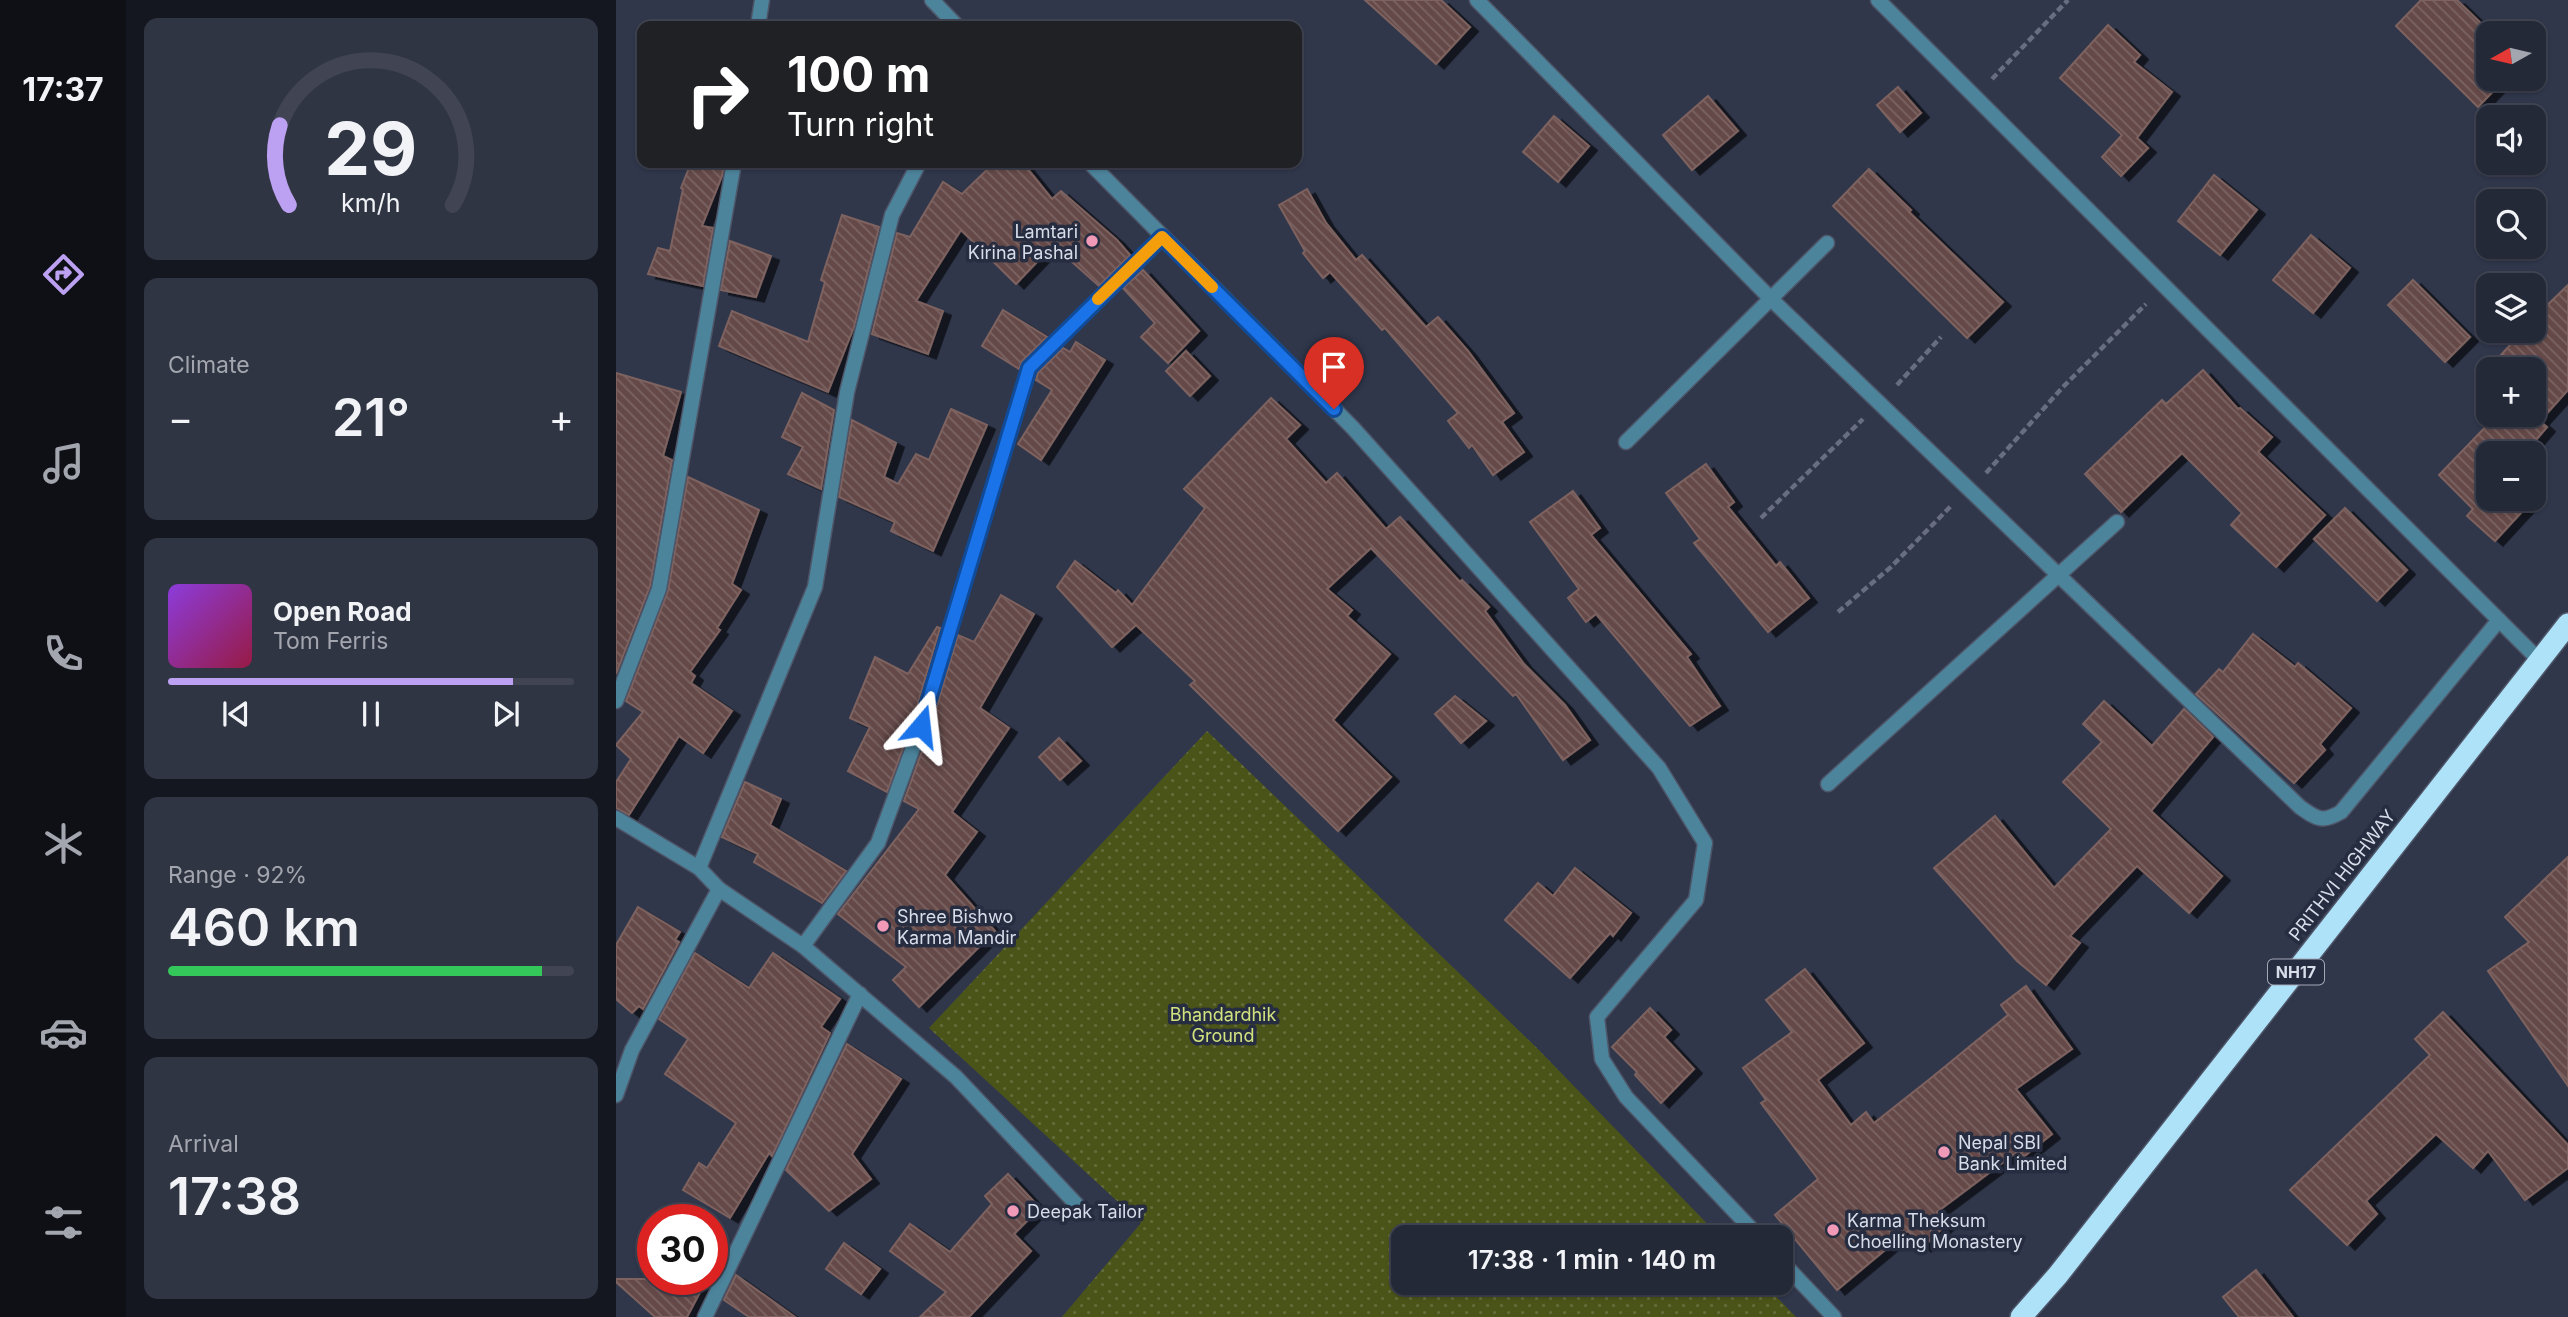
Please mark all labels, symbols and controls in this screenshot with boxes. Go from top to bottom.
north arrow [2476,21,2546,91]
map controls [2476,21,2546,511]
text: 100 m [787,45,931,104]
icon: right [672,49,763,140]
text: 17:37 [22,70,104,109]
text: 29 [324,104,418,193]
text: Turn right [787,105,934,144]
button: sound [2476,105,2546,175]
text: km/h [341,188,401,218]
button: search [2476,189,2546,259]
place label: Lamtari Kirina Pashal [968,221,1078,263]
marker: Lamtari Kirina Pashal [1084,233,1100,249]
icon: directions [39,250,88,299]
button: layers [2476,273,2546,343]
pin [1304,337,1364,409]
icon: arrive [1315,348,1353,386]
text: Climate [168,351,250,379]
button: + [2476,357,2546,427]
text: 21° [332,386,410,449]
text: − [168,395,193,441]
text: + [549,395,574,441]
icon: music [39,439,88,488]
button: − [2476,441,2546,511]
text: Open Road [273,596,412,627]
text: Tom Ferris [273,627,388,655]
icon: phone [39,629,88,678]
position arrow [884,689,958,763]
icon: previous [217,695,255,733]
icon: pause [352,695,390,733]
icon: next [487,695,525,733]
street label: PRITHVI HIGHWAY [2284,805,2400,945]
icon: climate [39,819,88,868]
text: Range · 92% [168,861,307,889]
text: 460 km [168,896,360,959]
place label: Shree Bishwo Karma Mandir [897,906,1017,948]
marker: Shree Bishwo Karma Mandir [875,918,891,934]
road number: NH17 [2268,960,2324,984]
park label: Bhandardhik Ground [1170,1004,1276,1046]
icon: car [39,1008,88,1057]
text: Arrival [168,1130,239,1158]
place label: Nepal SBI Bank Limited [1958,1132,2067,1174]
marker: Nepal SBI Bank Limited [1936,1144,1952,1160]
text: 17:38 [168,1165,301,1228]
icon: filters [39,1198,88,1247]
place label: Deepak Tailor [1027,1201,1144,1222]
marker: Deepak Tailor [1005,1203,1021,1219]
speed limit sign: 30 [637,1204,728,1295]
place label: Karma Theksum Choelling Monastery [1847,1210,2023,1252]
marker: Karma Theksum Choelling Monastery [1825,1222,1841,1238]
text: 17:38 · 1 min · 140 m [1468,1244,1716,1275]

